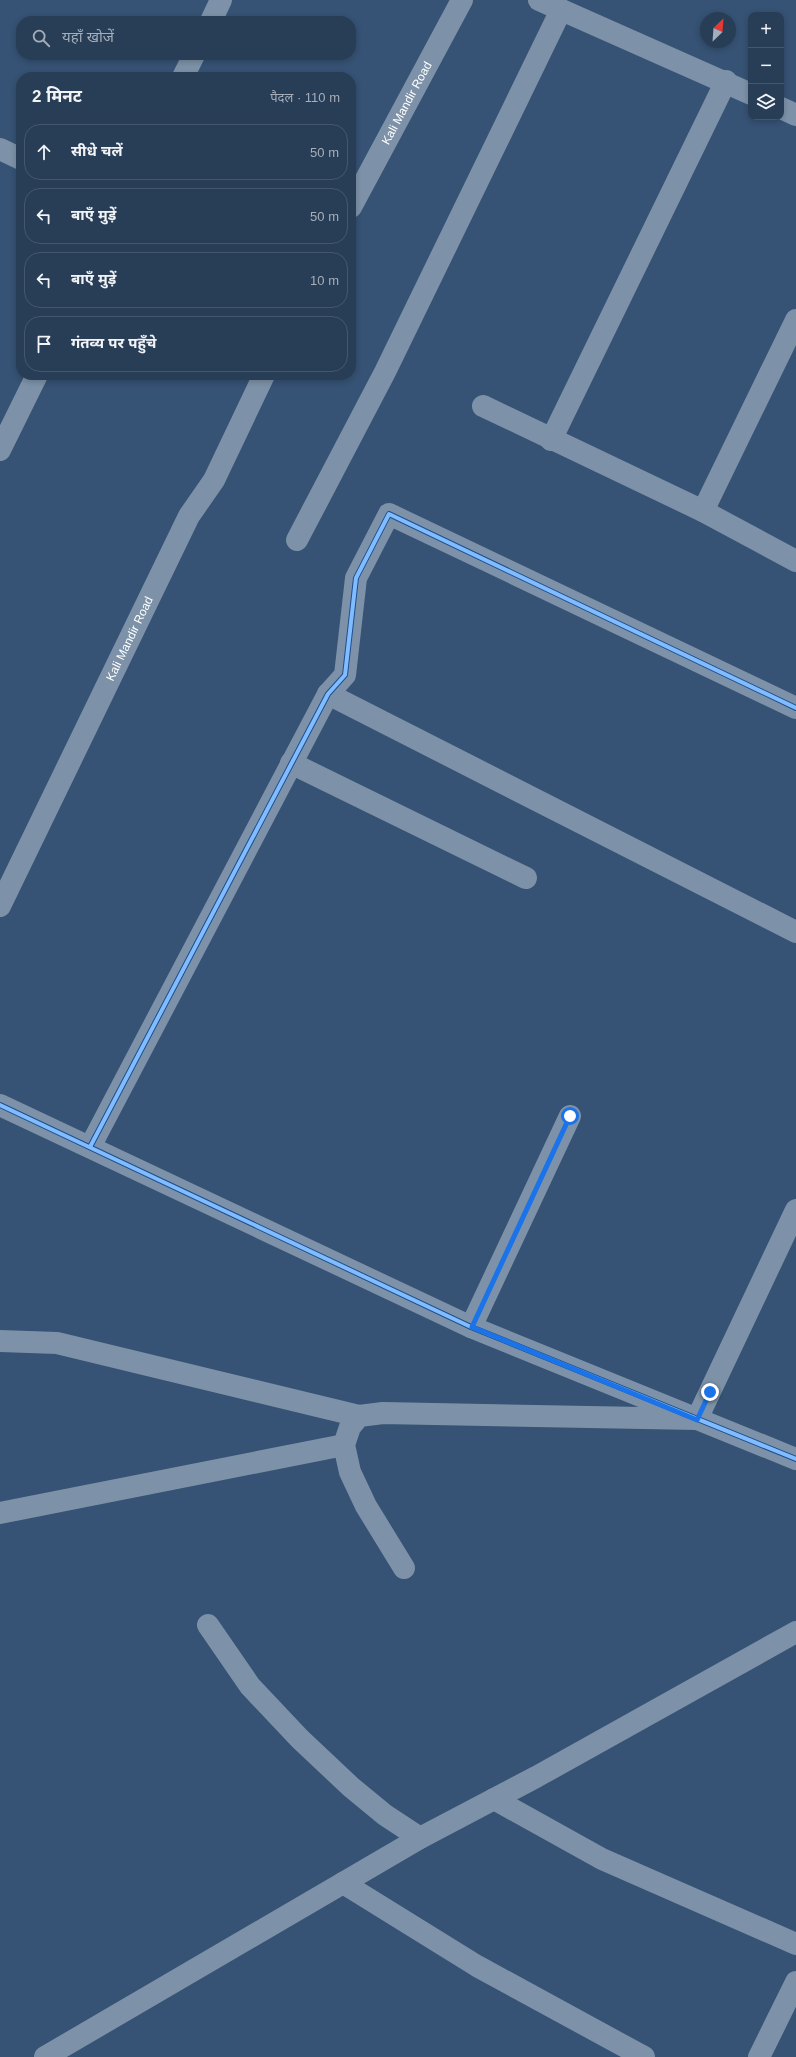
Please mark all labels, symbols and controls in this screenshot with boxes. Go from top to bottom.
north arrow [700,12,736,48]
map controls [748,12,784,120]
button: + [748,12,784,48]
search box [16,16,356,60]
icon: search [30,27,52,49]
text: यहाँ खोजें [62,28,114,45]
button: − [748,48,784,84]
street label: Kali Mandir Road [379,59,435,147]
button: layers [748,84,784,120]
text: 2 मिनट [32,87,82,106]
text: पैदल · 110 m [270,90,340,105]
icon: ahead [33,141,55,163]
text: सीधे चलें [71,142,122,159]
text: 50 m [310,145,339,160]
icon: left [33,205,55,227]
text: बाएँ मुड़ें [71,206,116,223]
text: 50 m [310,209,339,224]
icon: left [33,269,55,291]
text: बाएँ मुड़ें [71,270,116,287]
text: 10 m [310,273,339,288]
icon: arrive [33,333,55,355]
text: गंतव्य पर पहुँचे [71,334,156,351]
street label: Kali Mandir Road [103,594,156,683]
route start [561,1107,579,1125]
route end [701,1383,719,1401]

